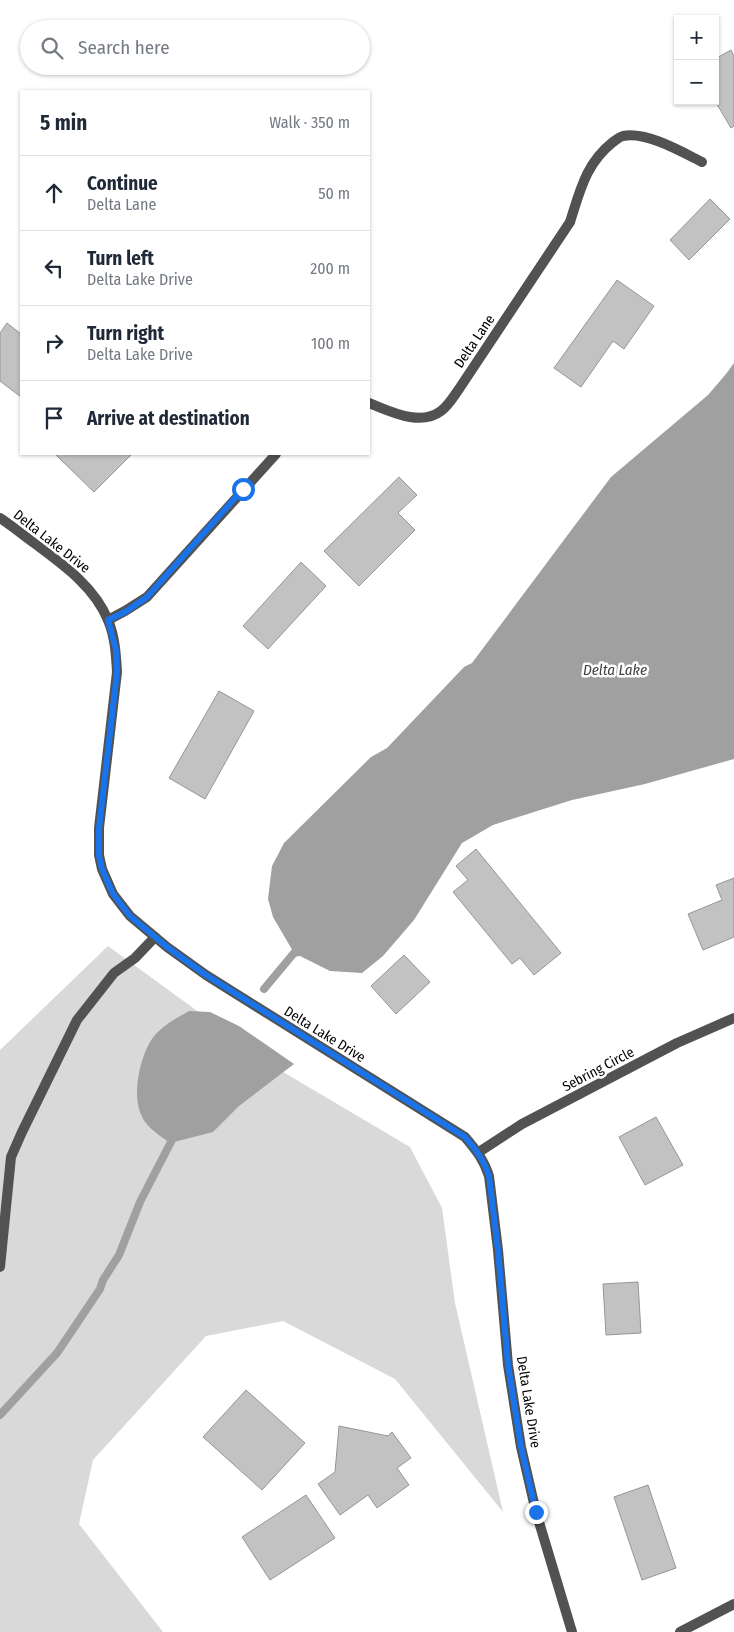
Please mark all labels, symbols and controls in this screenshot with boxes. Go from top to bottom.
map controls [674,15,719,105]
button: + [674,15,719,60]
search box [20,20,370,75]
icon: search [38,34,66,62]
text: Search here [78,36,170,59]
button: − [674,60,719,105]
text: 5 min [40,110,87,136]
text: Walk · 350 m [269,113,350,132]
text: Continue [87,172,158,195]
icon: ahead [40,179,68,207]
text: 50 m [318,184,350,203]
text: Delta Lane [87,195,156,214]
text: Turn left [87,247,154,270]
icon: left [40,254,68,282]
text: 200 m [310,259,350,278]
text: Delta Lake Drive [87,270,193,289]
street label: Delta Lane [450,311,498,371]
text: Turn right [87,322,164,345]
icon: right [40,329,68,357]
text: 100 m [311,334,350,353]
text: Delta Lake Drive [87,345,193,364]
icon: arrive [40,404,68,432]
text: Arrive at destination [87,407,250,430]
route start [232,478,255,501]
street label: Delta Lake Drive [10,506,93,577]
water label: Delta Lake [583,661,647,679]
street label: Delta Lake Drive [281,1003,369,1066]
street label: Sebring Circle [560,1043,637,1095]
street label: Delta Lake Drive [513,1355,544,1449]
route end [525,1501,548,1524]

